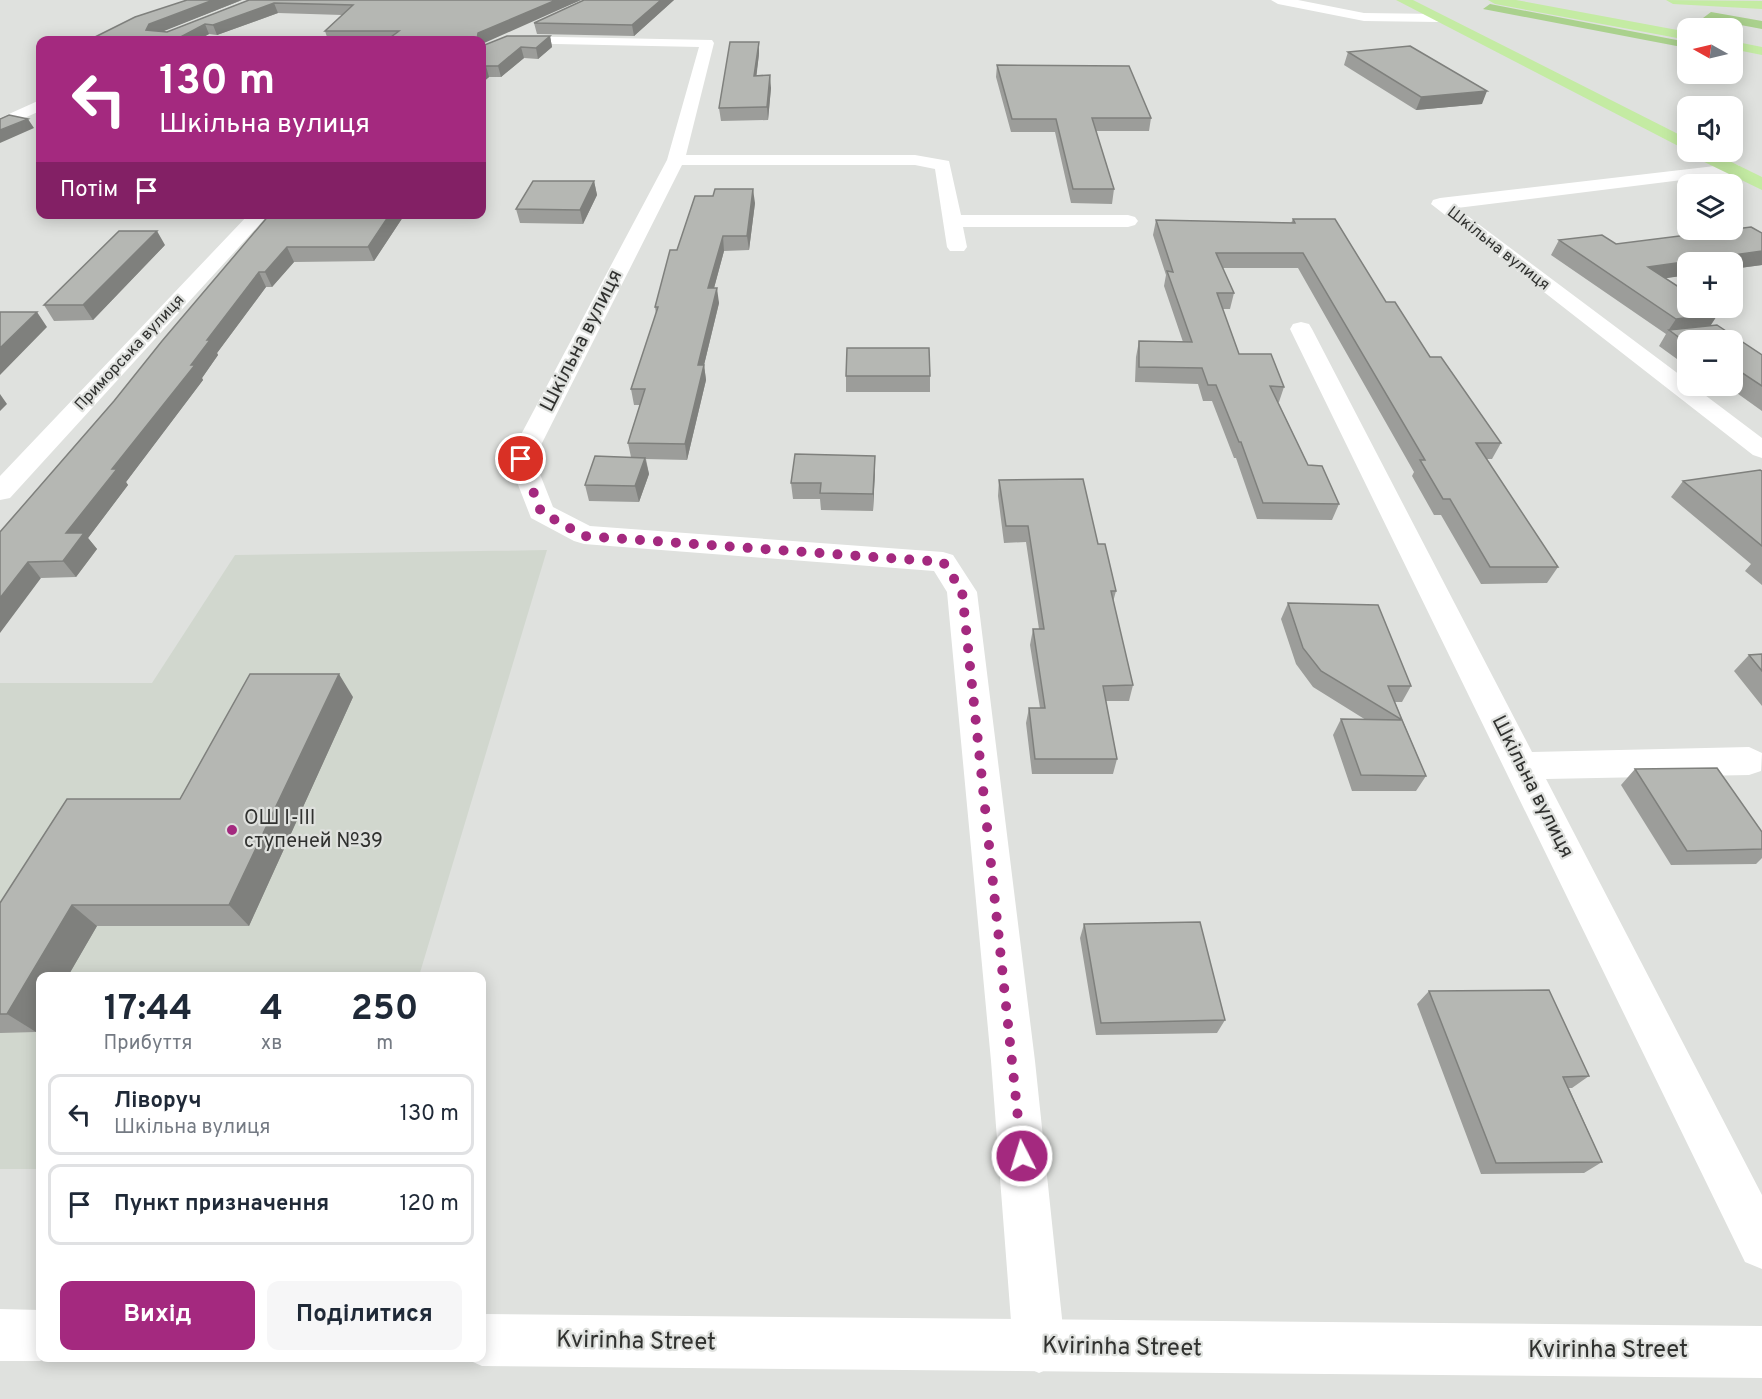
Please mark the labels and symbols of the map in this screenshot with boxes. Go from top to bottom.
north arrow [1677,18,1743,84]
street label: Шкільна вулиця [1443,203,1553,295]
street label: Шкільна вулиця [535,265,629,417]
street label: Приморська вулиця [71,291,189,415]
pin [495,433,546,484]
street label: Шкільна вулиця [1485,711,1579,863]
place label: ОШ I-III ступеней №39 [244,806,383,855]
marker: ОШ I-III ступеней №39 [225,823,239,837]
position arrow [990,1124,1054,1188]
street label: Kvirinha Street [556,1326,716,1358]
street label: Kvirinha Street [1042,1332,1202,1364]
street label: Kvirinha Street [1528,1336,1688,1366]

